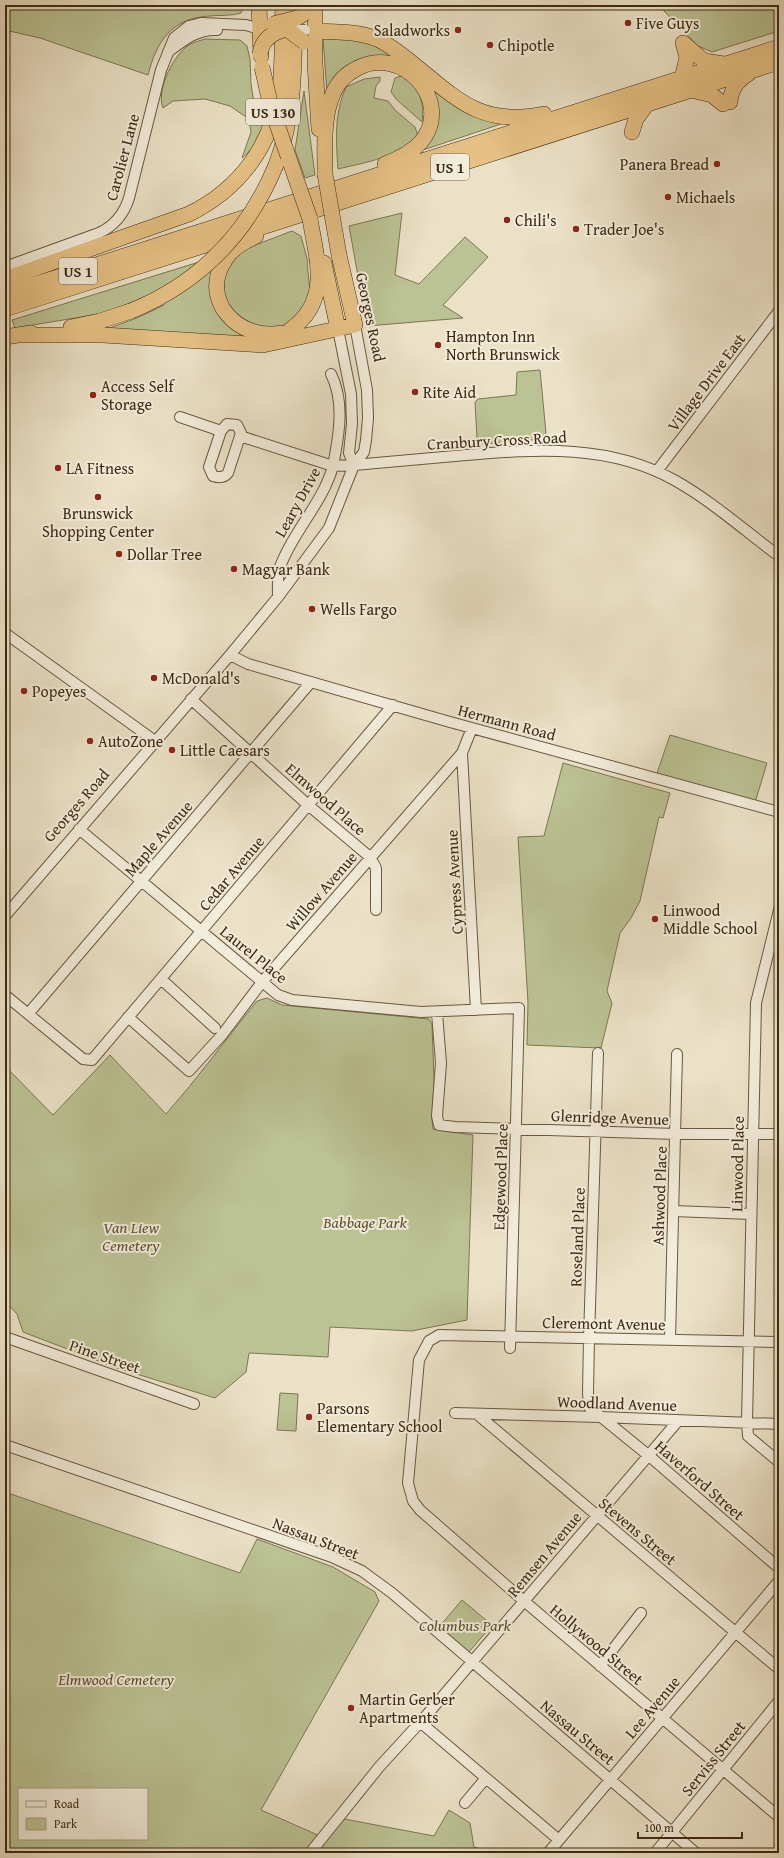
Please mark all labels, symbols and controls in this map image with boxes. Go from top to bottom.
place label: Five Guys [636,11,699,35]
place label: Saladworks [374,18,450,42]
marker: Five Guys [623,18,633,28]
marker: Saladworks [453,25,463,35]
place label: Chipotle [498,33,555,57]
marker: Chipotle [485,40,495,50]
road number: US 130 [246,99,300,125]
street label: Carolier Lane [99,111,145,203]
place label: Panera Bread [620,152,709,176]
road number: US 1 [431,154,469,180]
marker: Panera Bread [712,159,722,169]
place label: Michaels [676,185,735,209]
marker: Michaels [663,192,673,202]
place label: Chili's [515,208,557,232]
marker: Chili's [502,215,512,225]
place label: Trader Joe's [584,217,664,241]
marker: Trader Joe's [571,224,581,234]
road number: US 1 [59,258,97,284]
street label: Georges Road [350,270,392,364]
place label: Hampton Inn North Brunswick [446,324,561,366]
street label: Village Drive East [661,328,751,436]
marker: Hampton Inn North Brunswick [433,340,443,350]
place label: Access Self Storage [101,374,175,416]
place label: Rite Aid [423,380,477,404]
marker: Rite Aid [410,387,420,397]
marker: Access Self Storage [88,390,98,400]
street label: Cranbury Cross Road [427,424,568,456]
place label: LA Fitness [66,456,134,480]
marker: LA Fitness [53,463,63,473]
street label: Leary Drive [268,463,326,541]
marker: Brunswick Shopping Center [93,492,103,502]
place label: Brunswick Shopping Center [42,501,154,543]
place label: Dollar Tree [127,542,202,566]
marker: Dollar Tree [114,549,124,559]
place label: Magyar Bank [242,557,331,581]
marker: Magyar Bank [229,564,239,574]
place label: Wells Fargo [320,597,397,621]
marker: Wells Fargo [307,604,317,614]
place label: McDonald's [162,666,240,690]
marker: McDonald's [149,673,159,683]
place label: Popeyes [32,679,86,703]
marker: Popeyes [19,686,29,696]
street label: Hermann Road [455,697,559,747]
place label: AutoZone [98,729,163,753]
marker: AutoZone [85,736,95,746]
place label: Little Caesars [180,738,270,762]
marker: Little Caesars [167,745,177,755]
street label: Elmwood Place [280,757,372,841]
street label: Georges Road [37,763,115,847]
street label: Maple Avenue [118,795,198,881]
street label: Cypress Avenue [439,829,469,935]
street label: Cedar Avenue [192,830,270,916]
street label: Willow Avenue [279,846,363,936]
place label: Linwood Middle School [663,898,758,940]
marker: Linwood Middle School [650,914,660,924]
street label: Laurel Place [215,919,293,989]
street label: Glenridge Avenue [551,1103,669,1131]
street label: Linwood Place [724,1116,750,1212]
street label: Edgewood Place [486,1123,514,1231]
street label: Ashwood Place [645,1146,673,1246]
street label: Roseland Place [563,1187,591,1287]
park label: Babbage Park [322,1210,407,1234]
park label: Van Liew Cemetery [102,1215,160,1257]
street label: Cleremont Avenue [542,1310,666,1336]
street label: Pine Street [66,1333,144,1379]
street label: Woodland Avenue [557,1389,677,1417]
place label: Parsons Elementary School [317,1396,443,1438]
marker: Parsons Elementary School [304,1412,314,1422]
street label: Haverford Street [650,1434,750,1526]
street label: Stevens Street [594,1491,683,1571]
street label: Remsen Avenue [501,1506,587,1602]
street label: Nassau Street [269,1510,363,1566]
street label: Hollywood Street [545,1598,649,1691]
park label: Columbus Park [419,1613,512,1637]
park label: Elmwood Cemetery [57,1667,174,1691]
street label: Lee Avenue [619,1670,685,1744]
place label: Martin Gerber Apartments [359,1687,455,1729]
street label: Nassau Street [535,1694,621,1771]
marker: Martin Gerber Apartments [346,1703,356,1713]
street label: Serviss Street [675,1715,751,1801]
legend [18,1788,148,1840]
text: Road [54,1795,80,1812]
scale bar [638,1814,742,1840]
text: Park [54,1815,78,1832]
text: 100 m [644,1819,674,1836]

